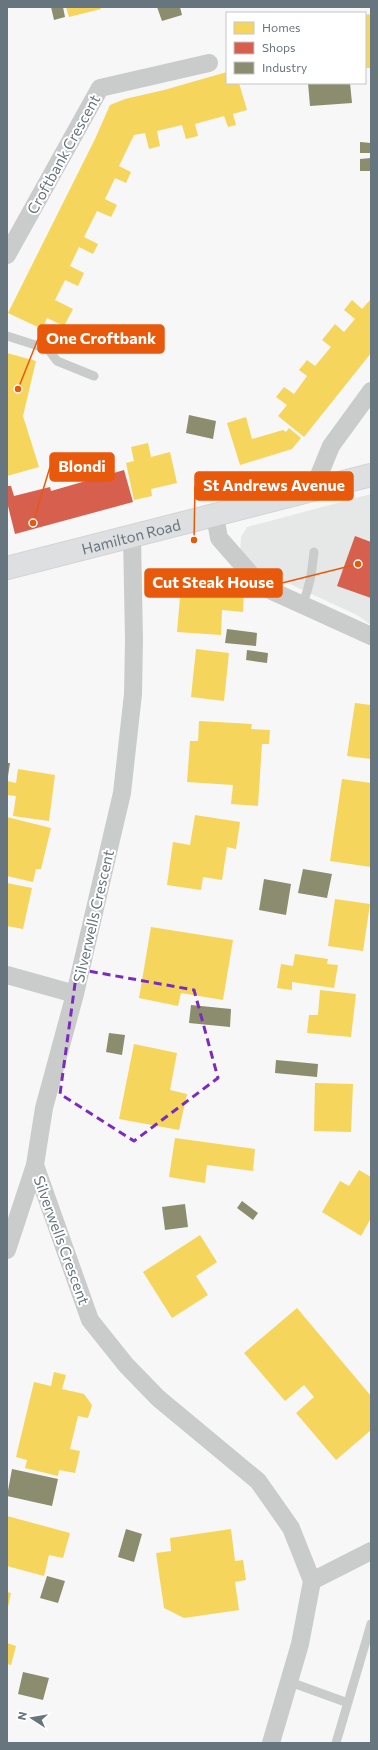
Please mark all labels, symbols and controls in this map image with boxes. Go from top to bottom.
legend [226,12,366,84]
text: Homes [262,20,300,34]
text: Shops [262,40,296,54]
text: Industry [262,60,307,74]
street label: Croftbank Crescent [23,91,103,217]
callout: One Croftbank [38,325,164,353]
text: One Croftbank [46,328,157,347]
callout: Blondi [50,453,114,481]
text: Blondi [58,456,106,475]
callout: St Andrews Avenue [195,472,353,500]
text: St Andrews Avenue [203,475,345,494]
street label: Hamilton Road [80,515,182,558]
callout: Cut Steak House [145,569,282,597]
text: Cut Steak House [152,572,274,591]
street label: Silverwells Crescent [69,848,117,984]
street label: Silverwells Crescent [30,1173,94,1307]
north arrow [12,1698,52,1738]
text: N [15,1710,29,1721]

